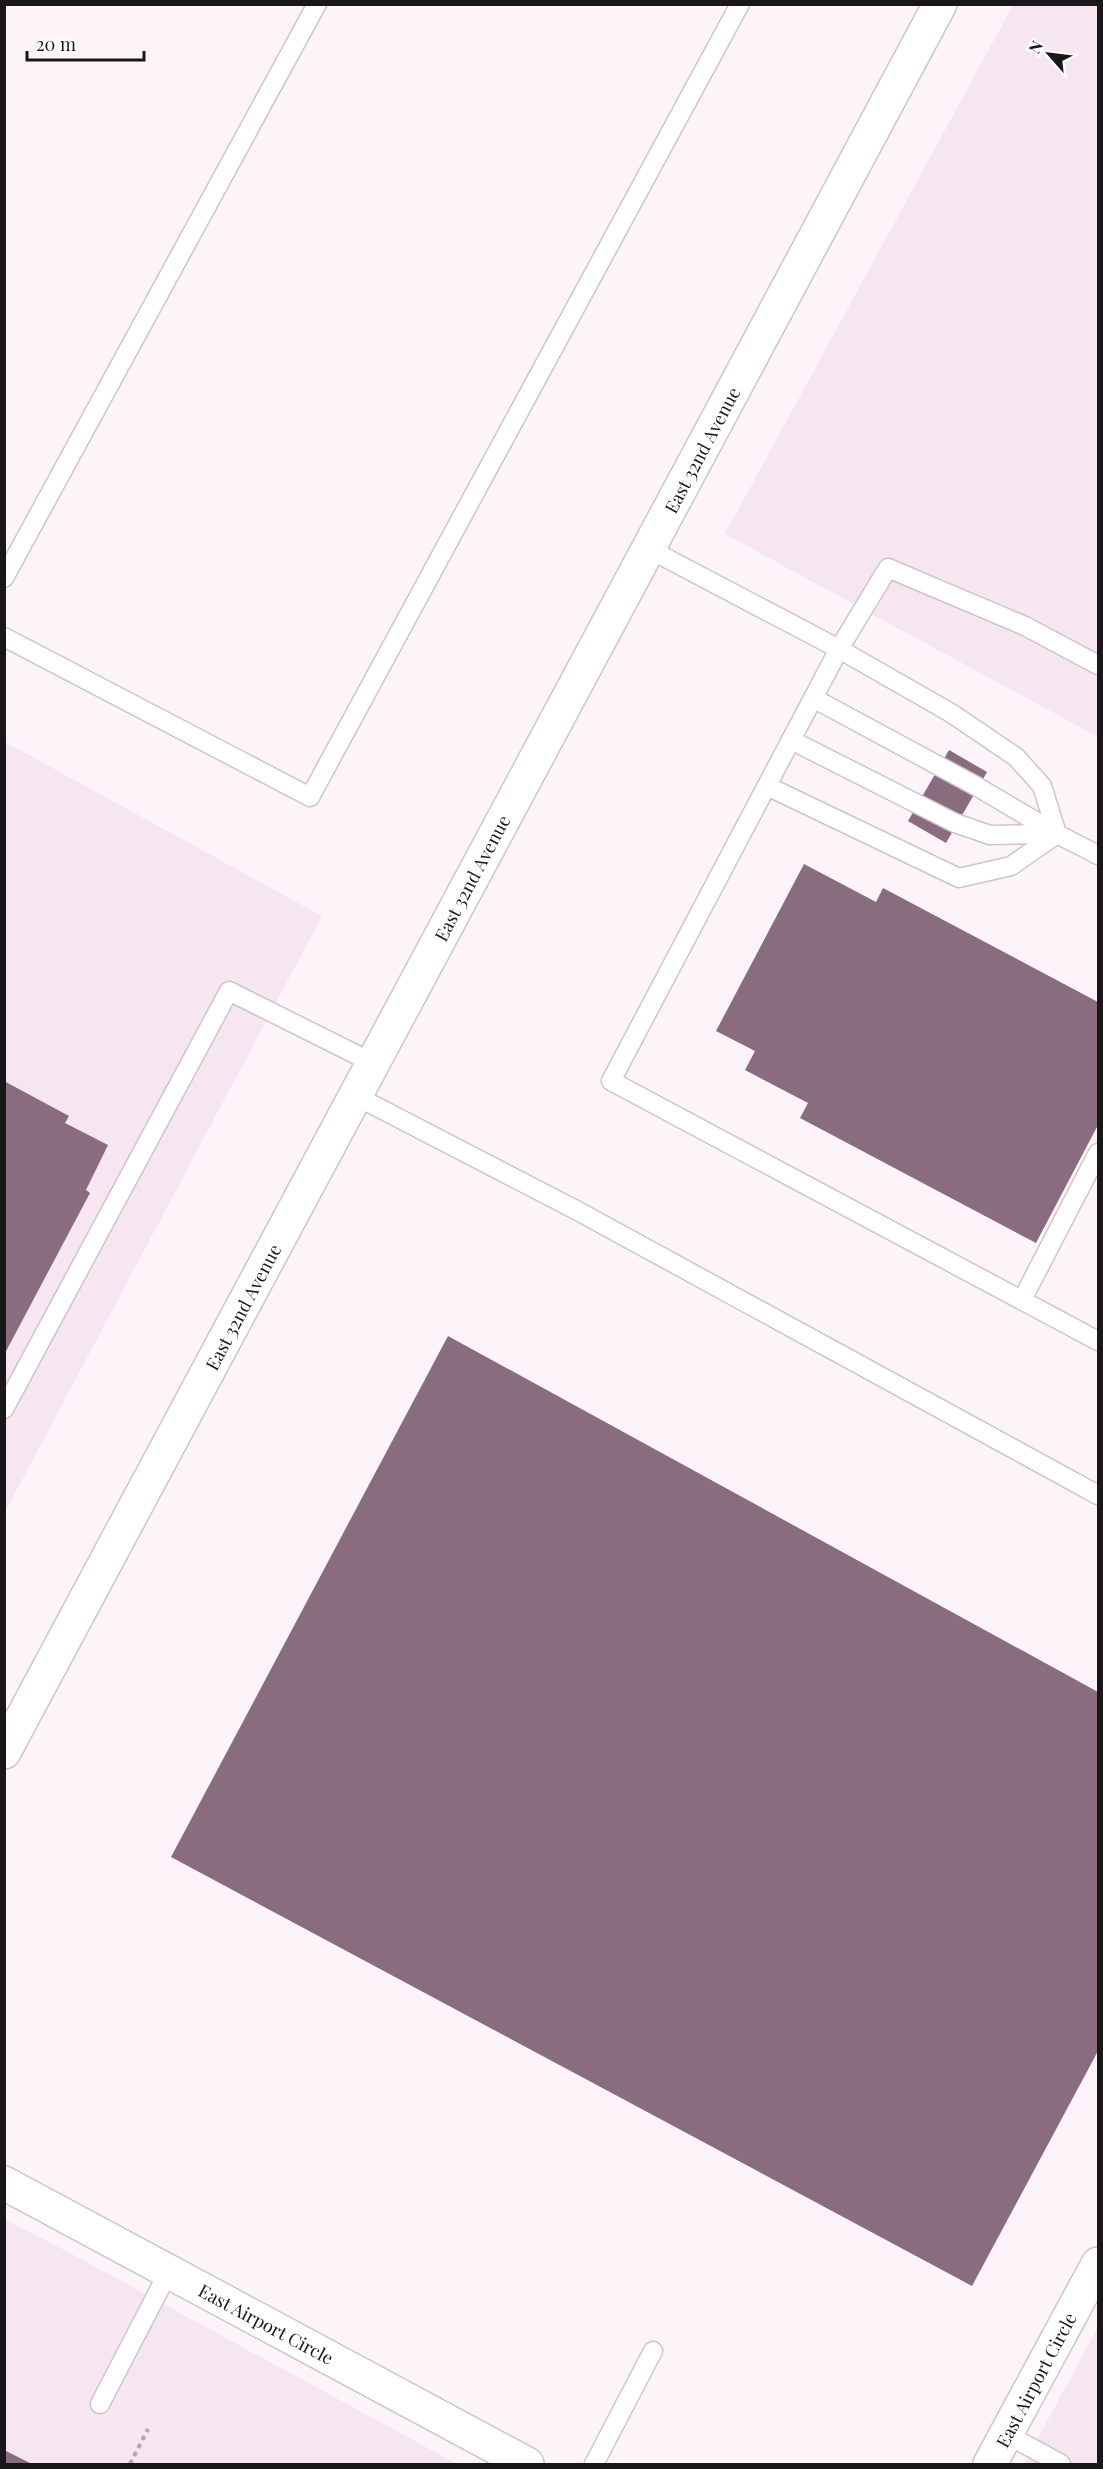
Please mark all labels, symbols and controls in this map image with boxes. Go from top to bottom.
scale bar [27,24,144,62]
north arrow [1019,24,1079,84]
text: 20 m [36,32,76,56]
text: N [1023,36,1048,57]
street label: East 32nd Avenue [659,383,745,517]
street label: East 32nd Avenue [429,811,515,945]
street label: East 32nd Avenue [200,1240,286,1374]
street label: East Airport Circle [194,2278,338,2370]
street label: East Airport Circle [990,2308,1082,2452]

